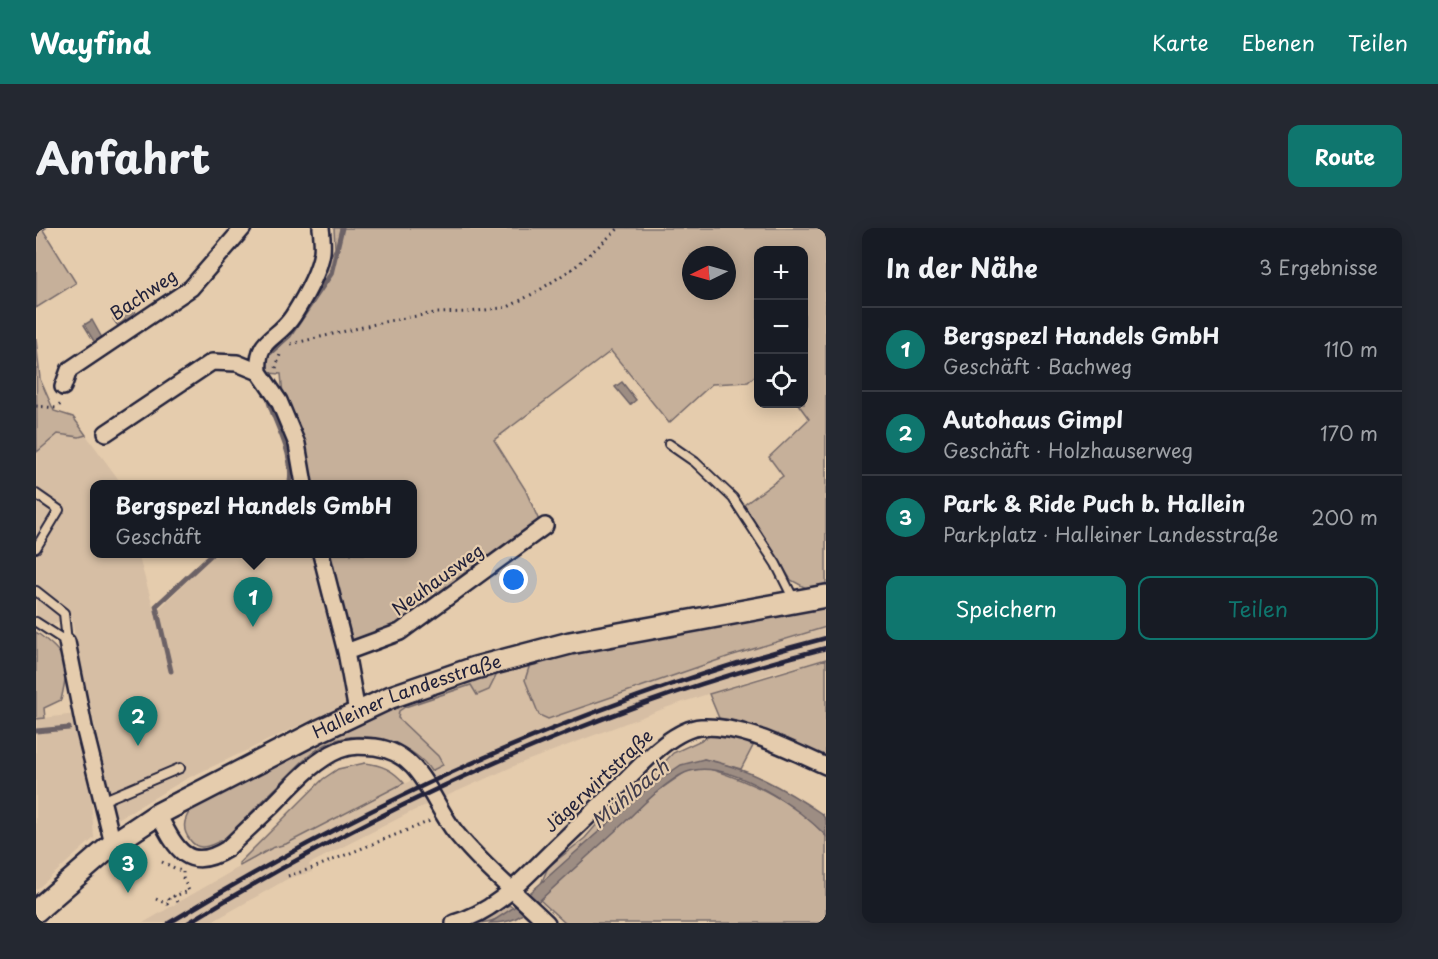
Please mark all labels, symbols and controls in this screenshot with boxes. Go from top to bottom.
text: Wayfind [30,21,151,64]
text: Karte [1152,26,1209,58]
text: Ebenen [1242,26,1315,58]
text: Teilen [1348,26,1408,58]
text: Anfahrt [36,125,210,188]
button: Route [1288,125,1402,187]
north arrow [682,246,736,300]
map controls [754,246,808,408]
button: + [754,246,808,300]
text: In der Nähe [886,248,1038,287]
text: 3 Ergebnisse [1259,252,1378,282]
street label: Bachweg [104,261,182,326]
button: − [754,300,808,354]
text: Bergspezl Handels GmbH [943,318,1219,351]
text: 1 [901,334,910,364]
text: 110 m [1324,334,1378,364]
text: Geschäft · Bachweg [943,351,1132,381]
button: locate [754,354,808,408]
text: Autohaus Gimpl [943,402,1123,435]
text: 2 [898,418,913,448]
text: 170 m [1320,418,1378,448]
text: Geschäft · Holzhauserweg [943,435,1193,465]
popup [90,480,417,558]
text: Park & Ride Puch b. Hallein [943,486,1245,519]
text: Bergspezl Handels GmbH [115,488,392,521]
text: 3 [899,502,912,532]
text: 200 m [1311,502,1378,532]
text: Parkplatz · Halleiner Landesstraße [943,519,1278,549]
text: Geschäft [115,521,201,551]
street label: Neuhausweg [386,536,489,621]
your location [499,565,528,594]
button: Speichern [886,576,1126,640]
button: Teilen [1138,576,1378,640]
pin: 1 [234,578,272,627]
street label: Halleiner Landesstraße [307,647,504,744]
pin: 2 [118,696,158,746]
street label: Jägerwirtstraße [537,722,659,838]
water label: Mühlbach [584,751,675,835]
pin: 3 [108,844,148,893]

